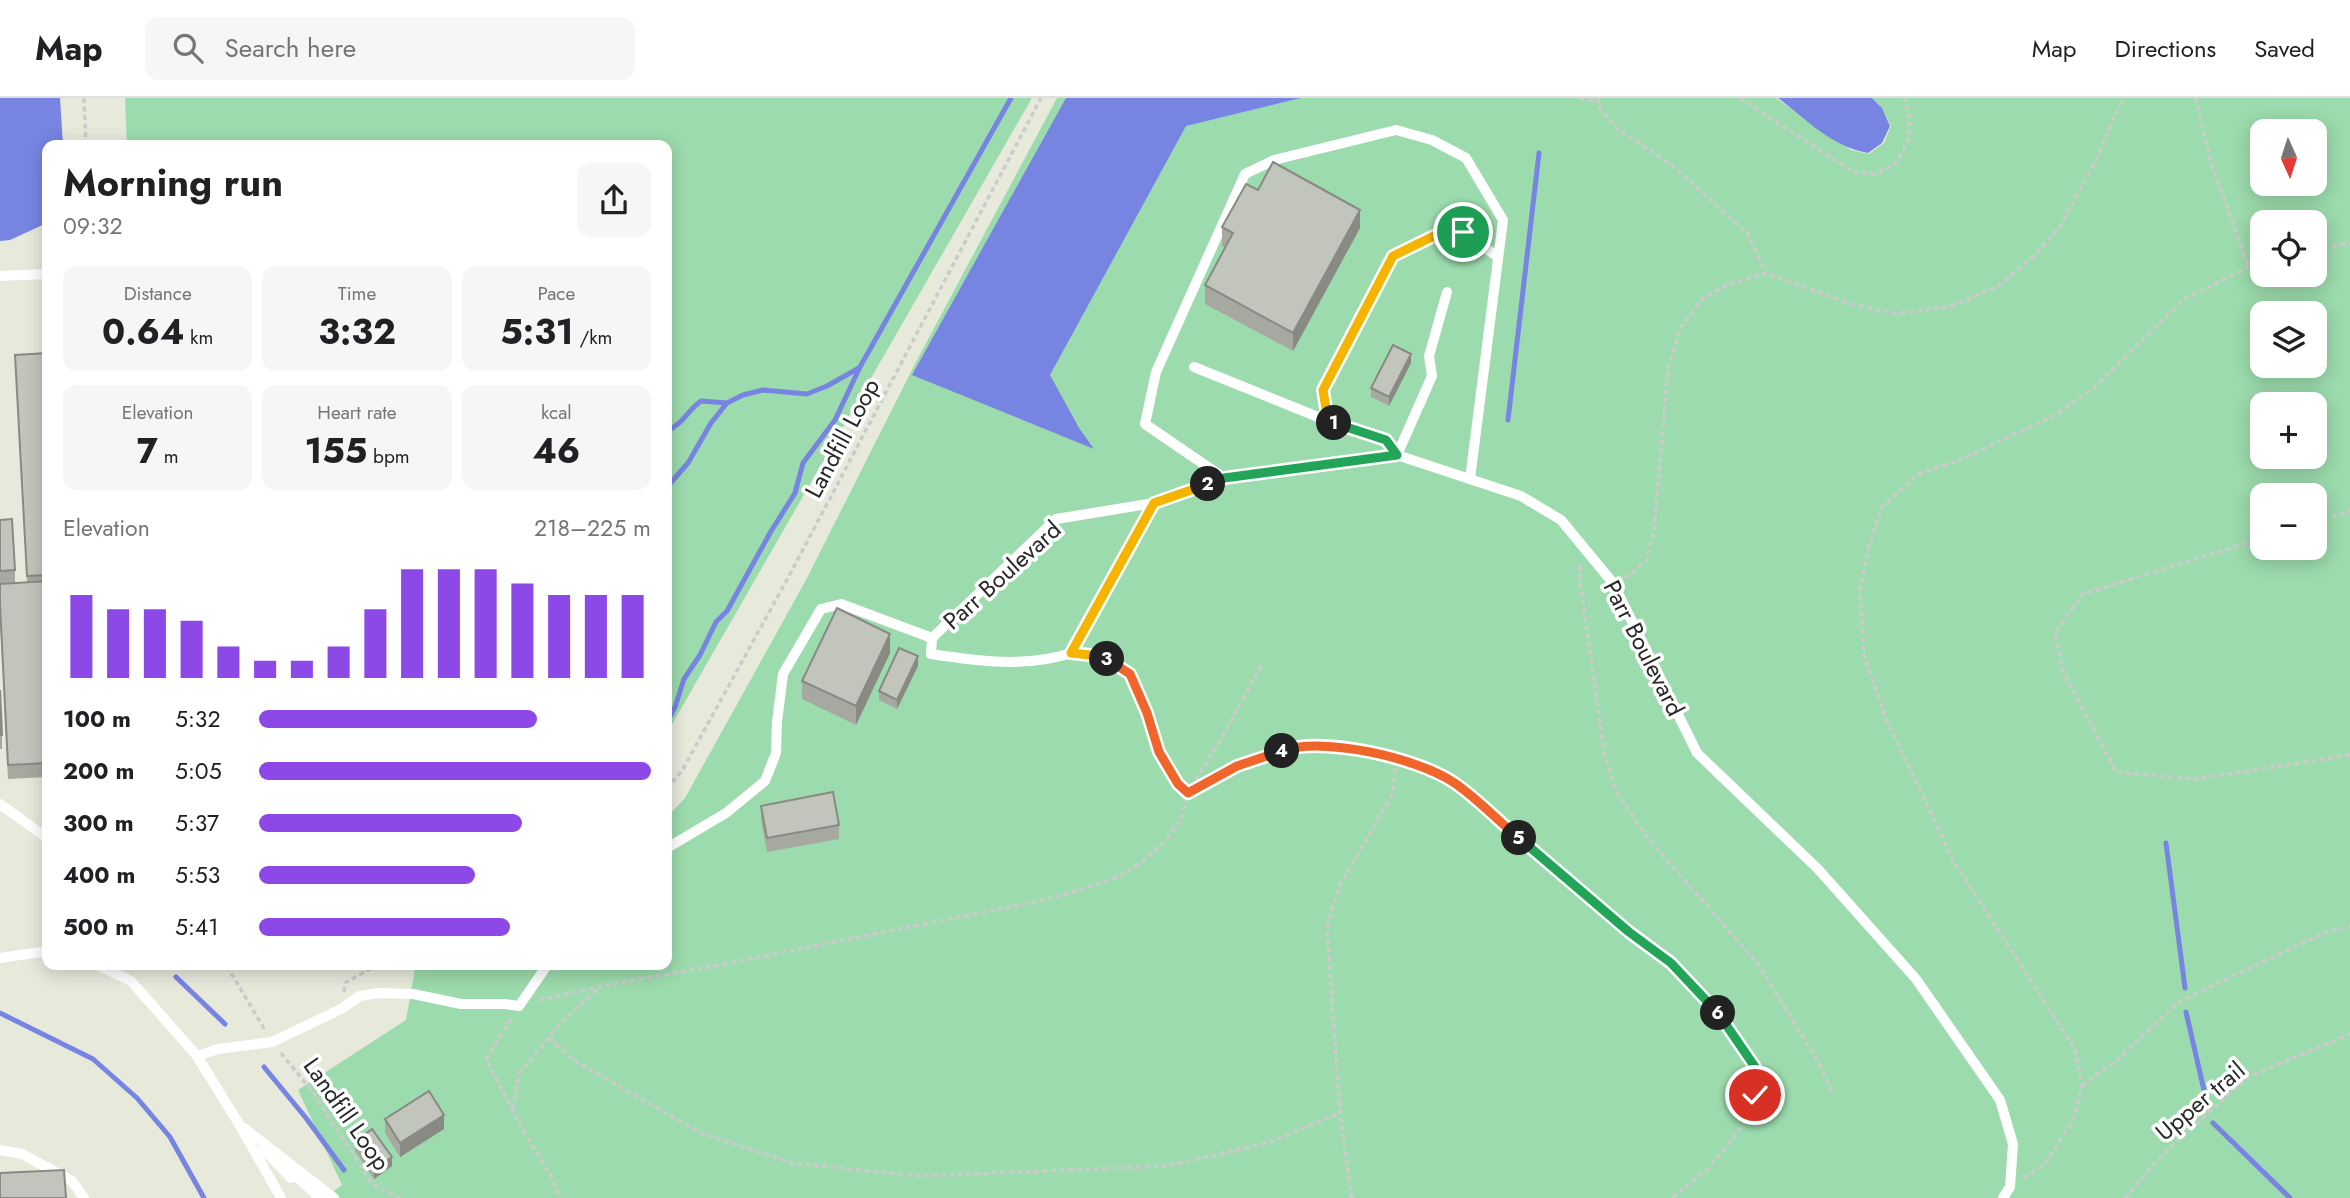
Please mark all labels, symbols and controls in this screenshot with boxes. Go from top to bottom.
search box [145,17,635,80]
text: Map [35,25,103,72]
icon: search [169,29,207,67]
text: Search here [225,29,356,67]
text: Map [2032,31,2077,66]
text: Directions [2115,31,2216,66]
text: Saved [2254,31,2315,66]
north arrow [2250,119,2328,196]
map controls [2250,119,2327,560]
text: Morning run [63,155,283,210]
button: share [577,163,651,237]
pin [1433,202,1493,262]
text: 09:32 [63,209,123,243]
button: locate [2250,210,2327,287]
icon: arrive [1444,213,1482,251]
text: Distance [124,280,192,307]
text: Time [338,280,376,307]
text: Pace [537,280,575,307]
button: layers [2250,301,2327,378]
text: 0.64 [102,307,184,357]
text: 3:32 [318,307,396,357]
text: 5:31 [500,307,574,357]
text: km [184,324,213,351]
text: /km [574,324,612,351]
street label: Landfill Loop [796,372,888,504]
button: + [2250,392,2327,469]
text: Elevation [122,399,194,426]
text: Heart rate [317,399,397,426]
text: kcal [541,399,572,426]
pin: 1 [1316,406,1352,440]
text: 1 [1329,409,1338,436]
text: 7 [137,426,158,476]
text: 155 [304,426,367,476]
text: 46 [532,426,580,476]
text: m [158,443,178,470]
text: bpm [367,443,410,470]
pin: 2 [1190,466,1226,502]
text: 2 [1201,470,1214,497]
button: − [2250,483,2327,560]
text: Elevation [63,511,150,545]
text: 218–225 m [534,511,651,545]
street label: Parr Boulevard [935,512,1069,638]
street label: Parr Boulevard [1595,574,1693,722]
pin: 3 [1090,642,1124,676]
text: 3 [1101,645,1112,672]
text: 100 m [63,702,131,736]
text: 5:32 [175,702,221,736]
pin: 4 [1264,734,1300,768]
text: 4 [1275,737,1288,764]
text: 200 m [63,754,134,788]
text: 5:05 [175,754,222,788]
text: 300 m [63,806,134,840]
text: 5:37 [175,806,219,840]
pin: 5 [1502,820,1536,856]
text: 5 [1512,824,1525,851]
text: 400 m [63,858,135,892]
text: 5:53 [175,858,220,892]
text: 500 m [63,910,134,944]
text: 5:41 [175,910,219,944]
pin: 6 [1700,996,1736,1030]
text: 6 [1711,999,1724,1026]
street label: Landfill Loop [295,1050,399,1178]
street label: Upper trail [2148,1053,2252,1149]
pin [1725,1065,1785,1125]
icon: check [1736,1076,1774,1114]

